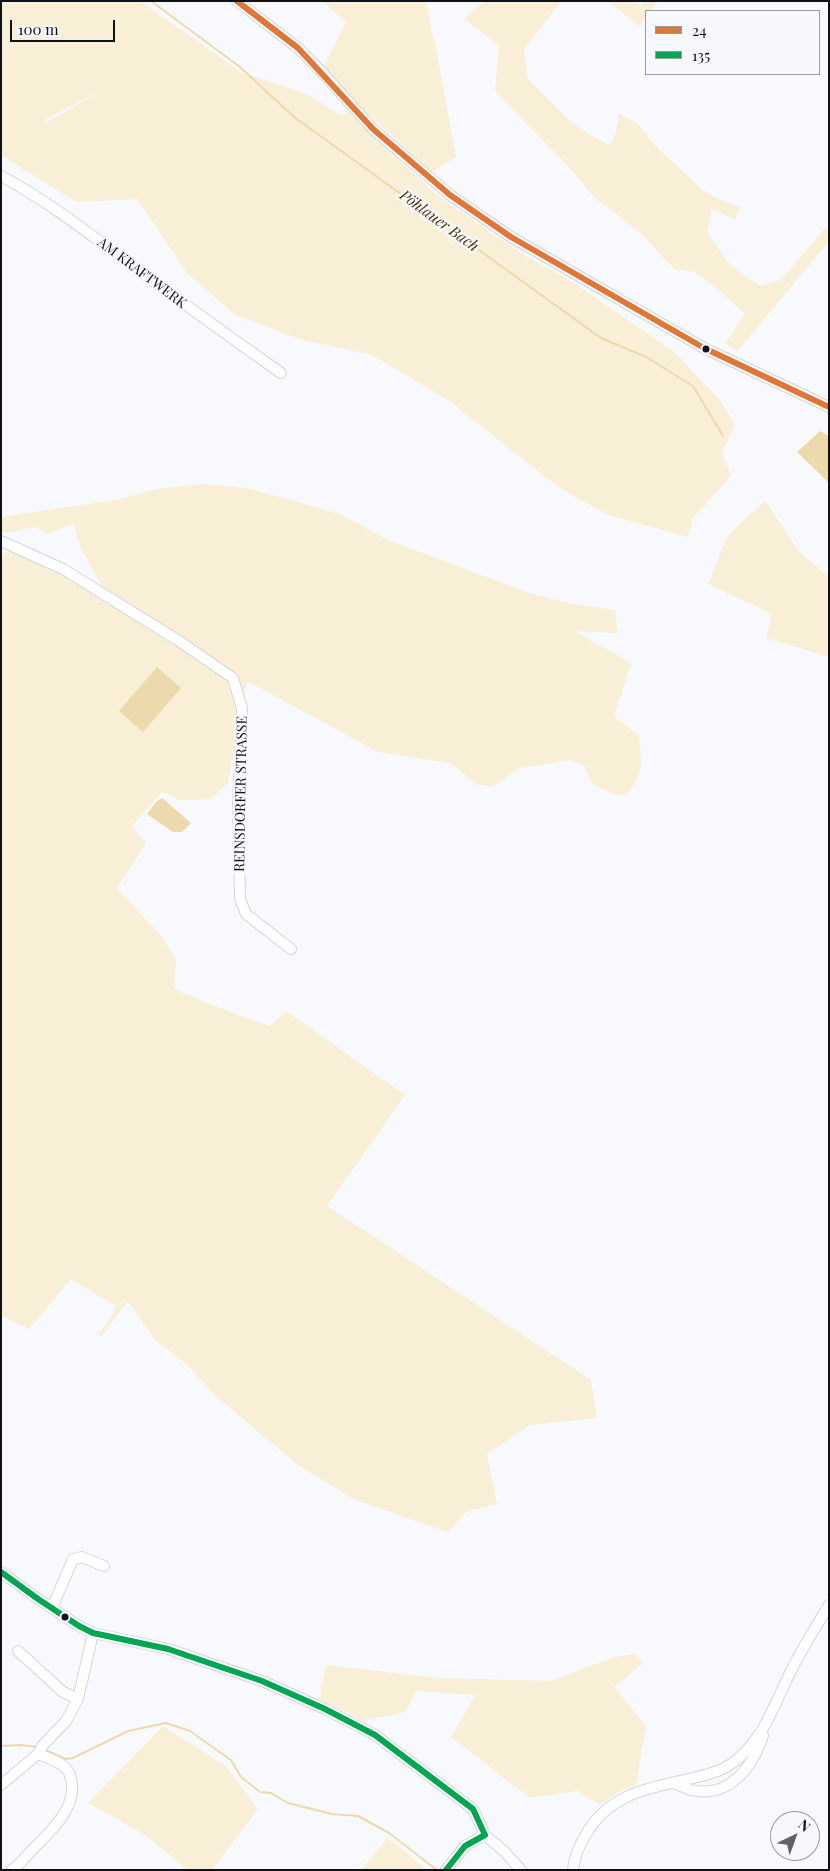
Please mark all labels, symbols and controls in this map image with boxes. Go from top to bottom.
scale bar [12,10,118,42]
legend [645,10,820,75]
text: 100 m [18,19,59,39]
text: 24 [692,20,707,40]
text: 135 [692,45,710,65]
water label: Pöhlauer Bach [396,186,482,256]
street label: AM KRAFTWERK [94,234,190,312]
unlabelled marker [701,344,711,354]
street label: REINSDORFER STRASSE [231,716,251,872]
unlabelled marker [60,1612,70,1622]
north arrow [770,1811,820,1861]
text: N [795,1815,815,1836]

